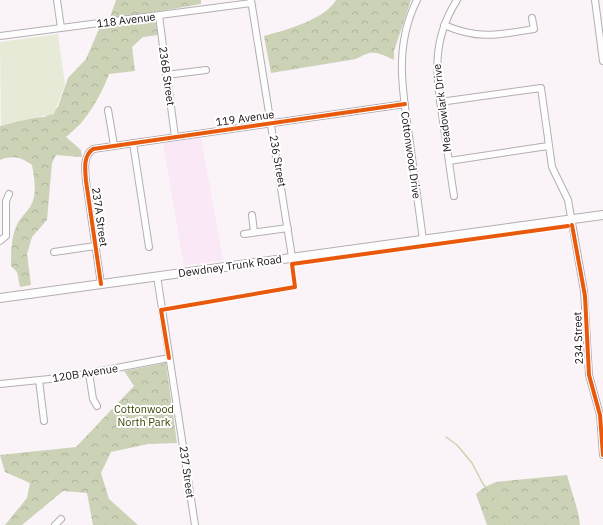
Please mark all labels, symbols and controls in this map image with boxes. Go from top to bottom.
street label: 118 Avenue [96,9,156,31]
street label: 236B Street [156,45,178,107]
street label: Meadowlark Drive [430,63,454,153]
street label: 119 Avenue [215,107,275,129]
street label: Cottonwood Drive [398,110,424,200]
street label: 236 Street [267,134,289,188]
street label: 237A Street [89,187,111,248]
street label: Dewdney Trunk Road [177,252,283,280]
street label: 234 Street [570,311,586,365]
street label: 120B Avenue [51,361,119,385]
park label: Cottonwood North Park [114,402,174,429]
street label: 237 Street [176,445,198,499]

